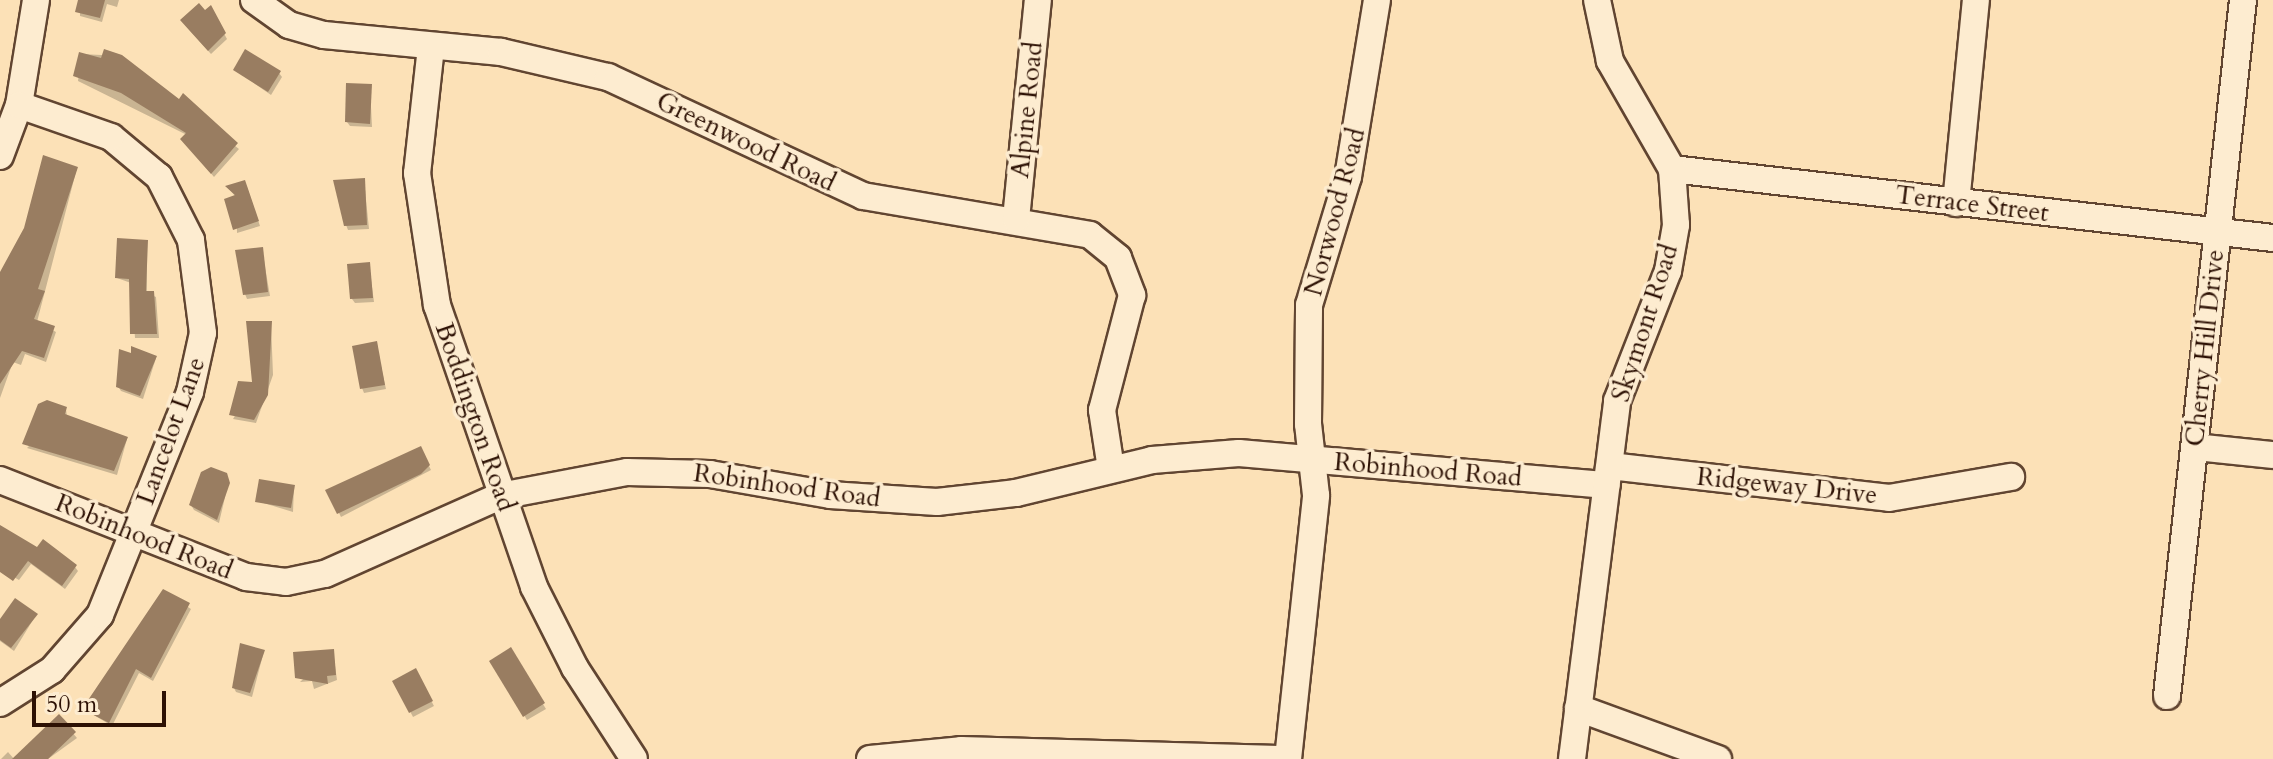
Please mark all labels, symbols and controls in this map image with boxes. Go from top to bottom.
street label: Alpine Road [1004,40,1050,180]
street label: Greenwood Road [651,85,841,199]
street label: Norwood Road [1298,125,1372,299]
street label: Terrace Street [1894,179,2050,229]
street label: Skymont Road [1605,240,1685,406]
street label: Cherry Hill Drive [2179,248,2231,448]
street label: Boddington Road [428,319,522,515]
street label: Lancelot Lane [130,353,212,509]
street label: Robinhood Road [1333,446,1523,494]
street label: Robinhood Road [692,457,882,515]
street label: Ridgeway Drive [1695,461,1879,511]
street label: Robinhood Road [51,487,237,587]
scale bar [36,675,170,725]
text: 50 m [46,688,97,721]

